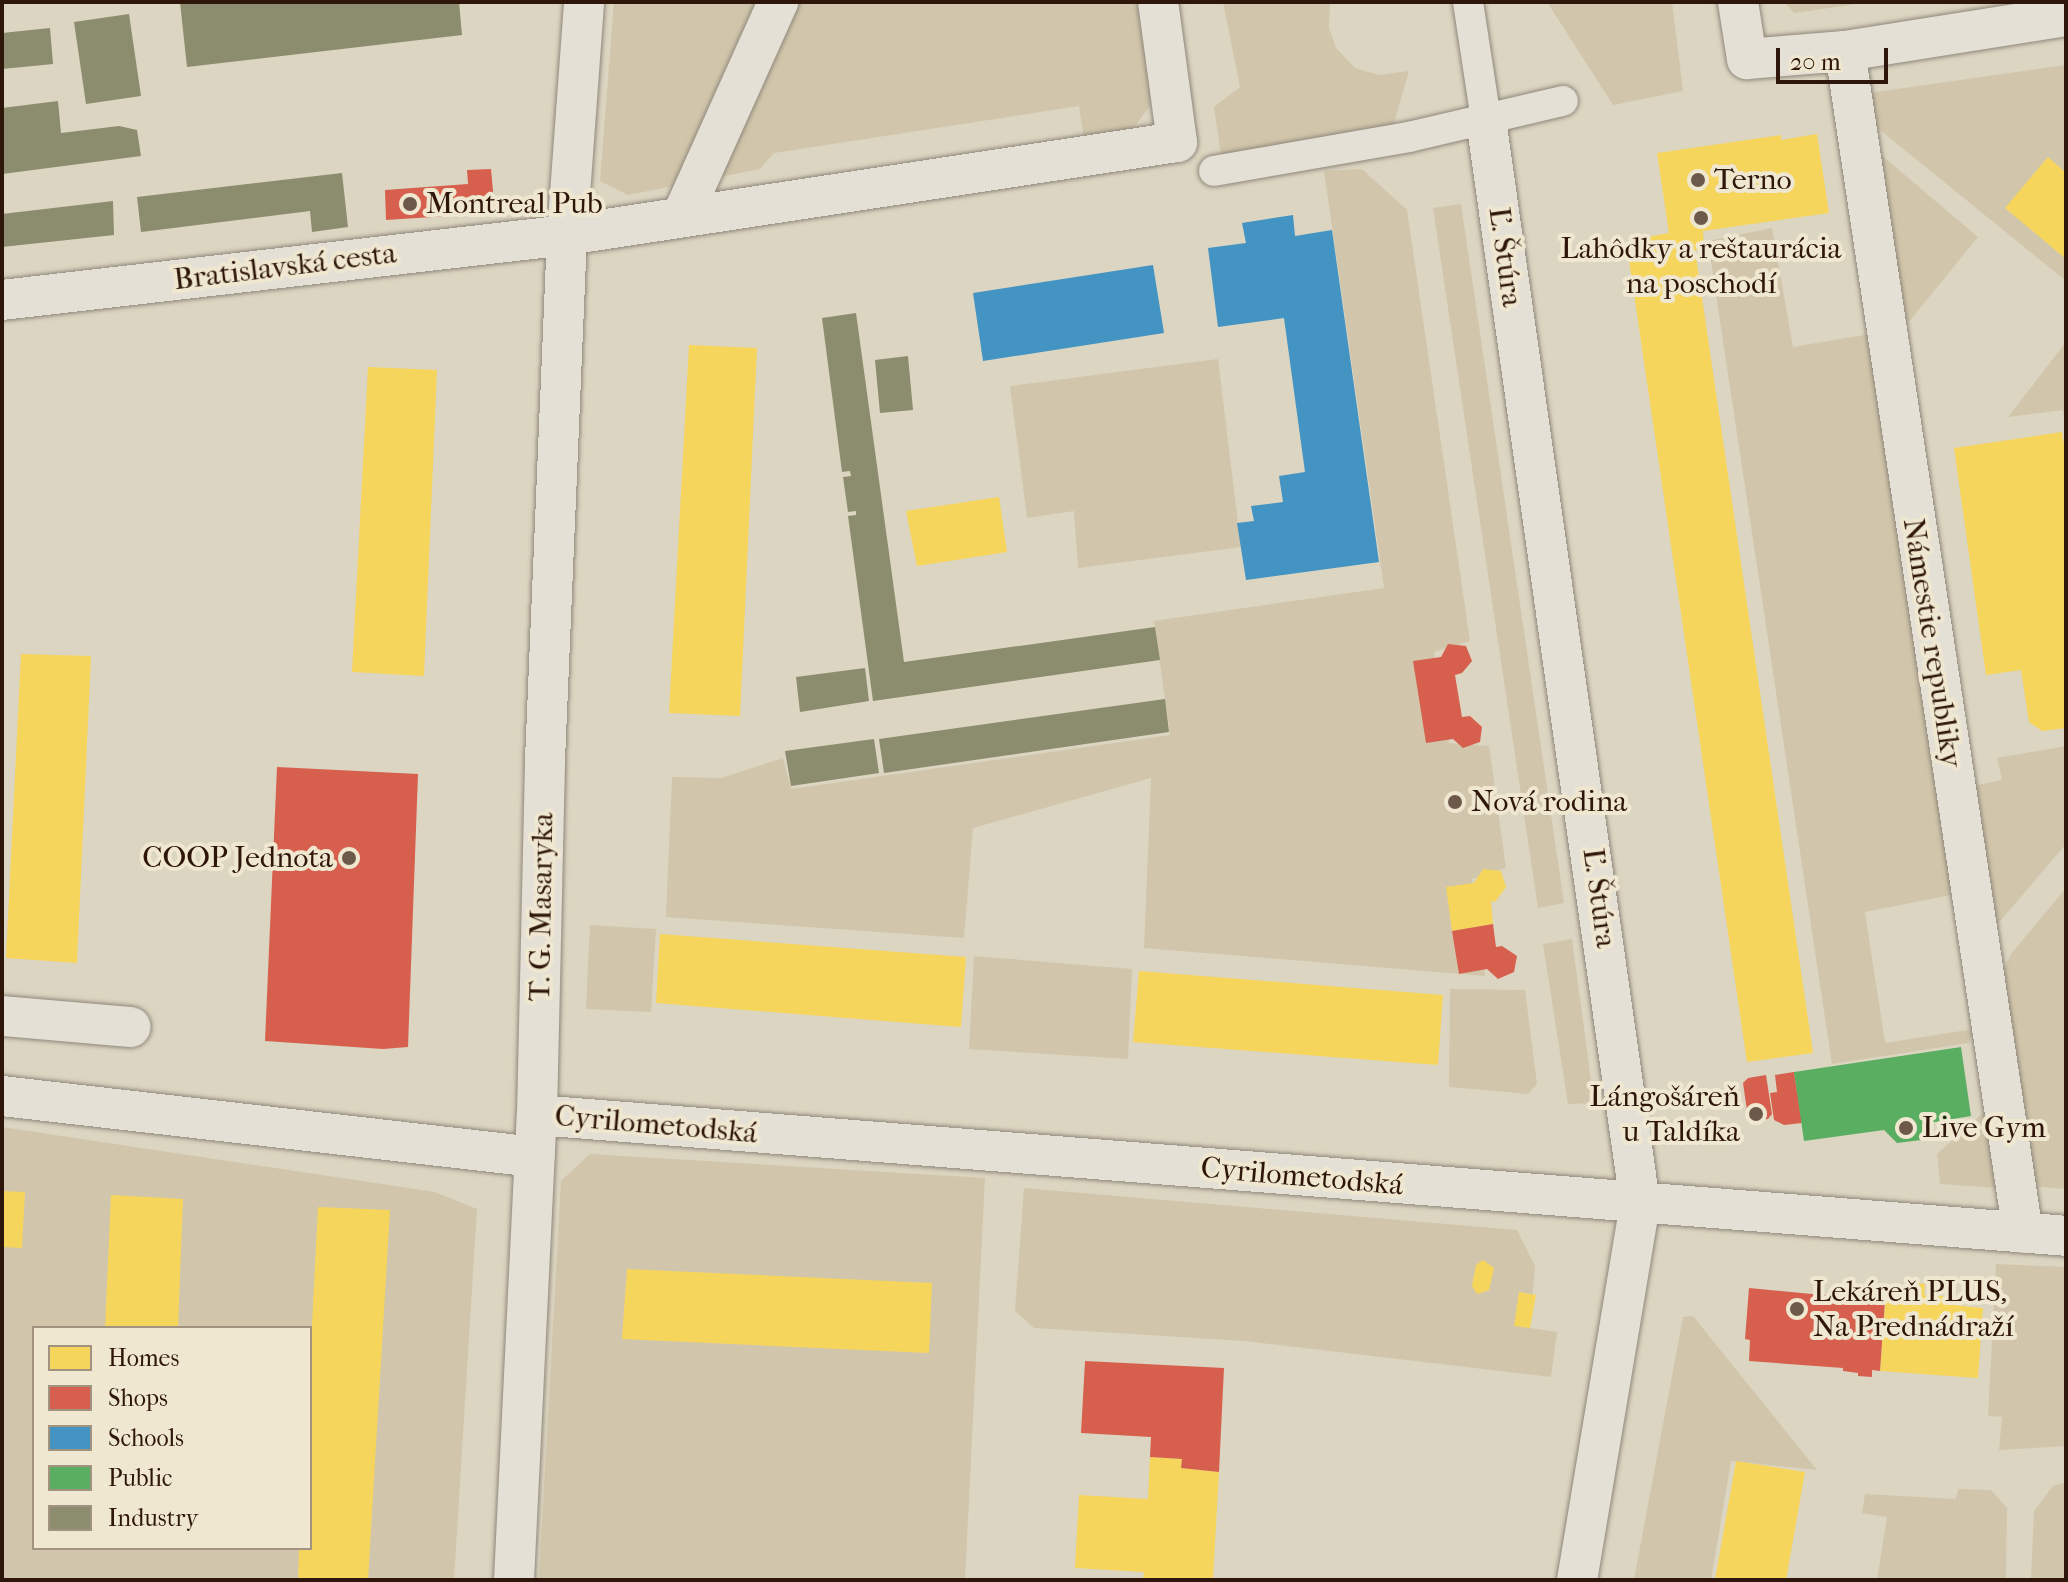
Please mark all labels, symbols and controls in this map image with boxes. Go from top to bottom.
scale bar [1780,32,1892,82]
text: 20 m [1790,48,1841,76]
place label: Terno [1714,162,1792,198]
marker: Terno [1689,171,1707,189]
place label: Montreal Pub [426,186,603,222]
marker: Montreal Pub [401,195,419,213]
street label: Ľ. Štúra [1480,205,1530,309]
marker: Lahôdky a reštaurácia na poschodí [1692,209,1710,227]
place label: Lahôdky a reštaurácia na poschodí [1560,231,1842,302]
street label: Bratislavská cesta [172,235,398,299]
street label: Námestie republiky [1895,516,1969,770]
place label: Nová rodina [1471,784,1627,820]
marker: Nová rodina [1446,793,1464,811]
street label: T. G. Masaryka [522,812,562,1002]
place label: COOP Jednota [142,840,333,876]
street label: Ľ. Štúra [1574,846,1624,950]
marker: COOP Jednota [340,849,358,867]
place label: Lángošáreň u Taldíka [1590,1079,1740,1150]
street label: Cyrilometodská [553,1098,759,1152]
marker: Lángošáreň u Taldíka [1747,1105,1765,1123]
place label: Live Gym [1922,1110,2046,1146]
marker: Live Gym [1897,1119,1915,1137]
street label: Cyrilometodská [1199,1150,1405,1204]
place label: Lekáreň PLUS, Na Prednádraží [1813,1274,2014,1344]
marker: Lekáreň PLUS, Na Prednádraží [1788,1300,1806,1318]
legend [32,1326,312,1550]
text: Homes [108,1344,179,1372]
text: Shops [108,1384,168,1412]
text: Schools [108,1424,184,1452]
text: Public [108,1464,172,1492]
text: Industry [108,1504,198,1532]

